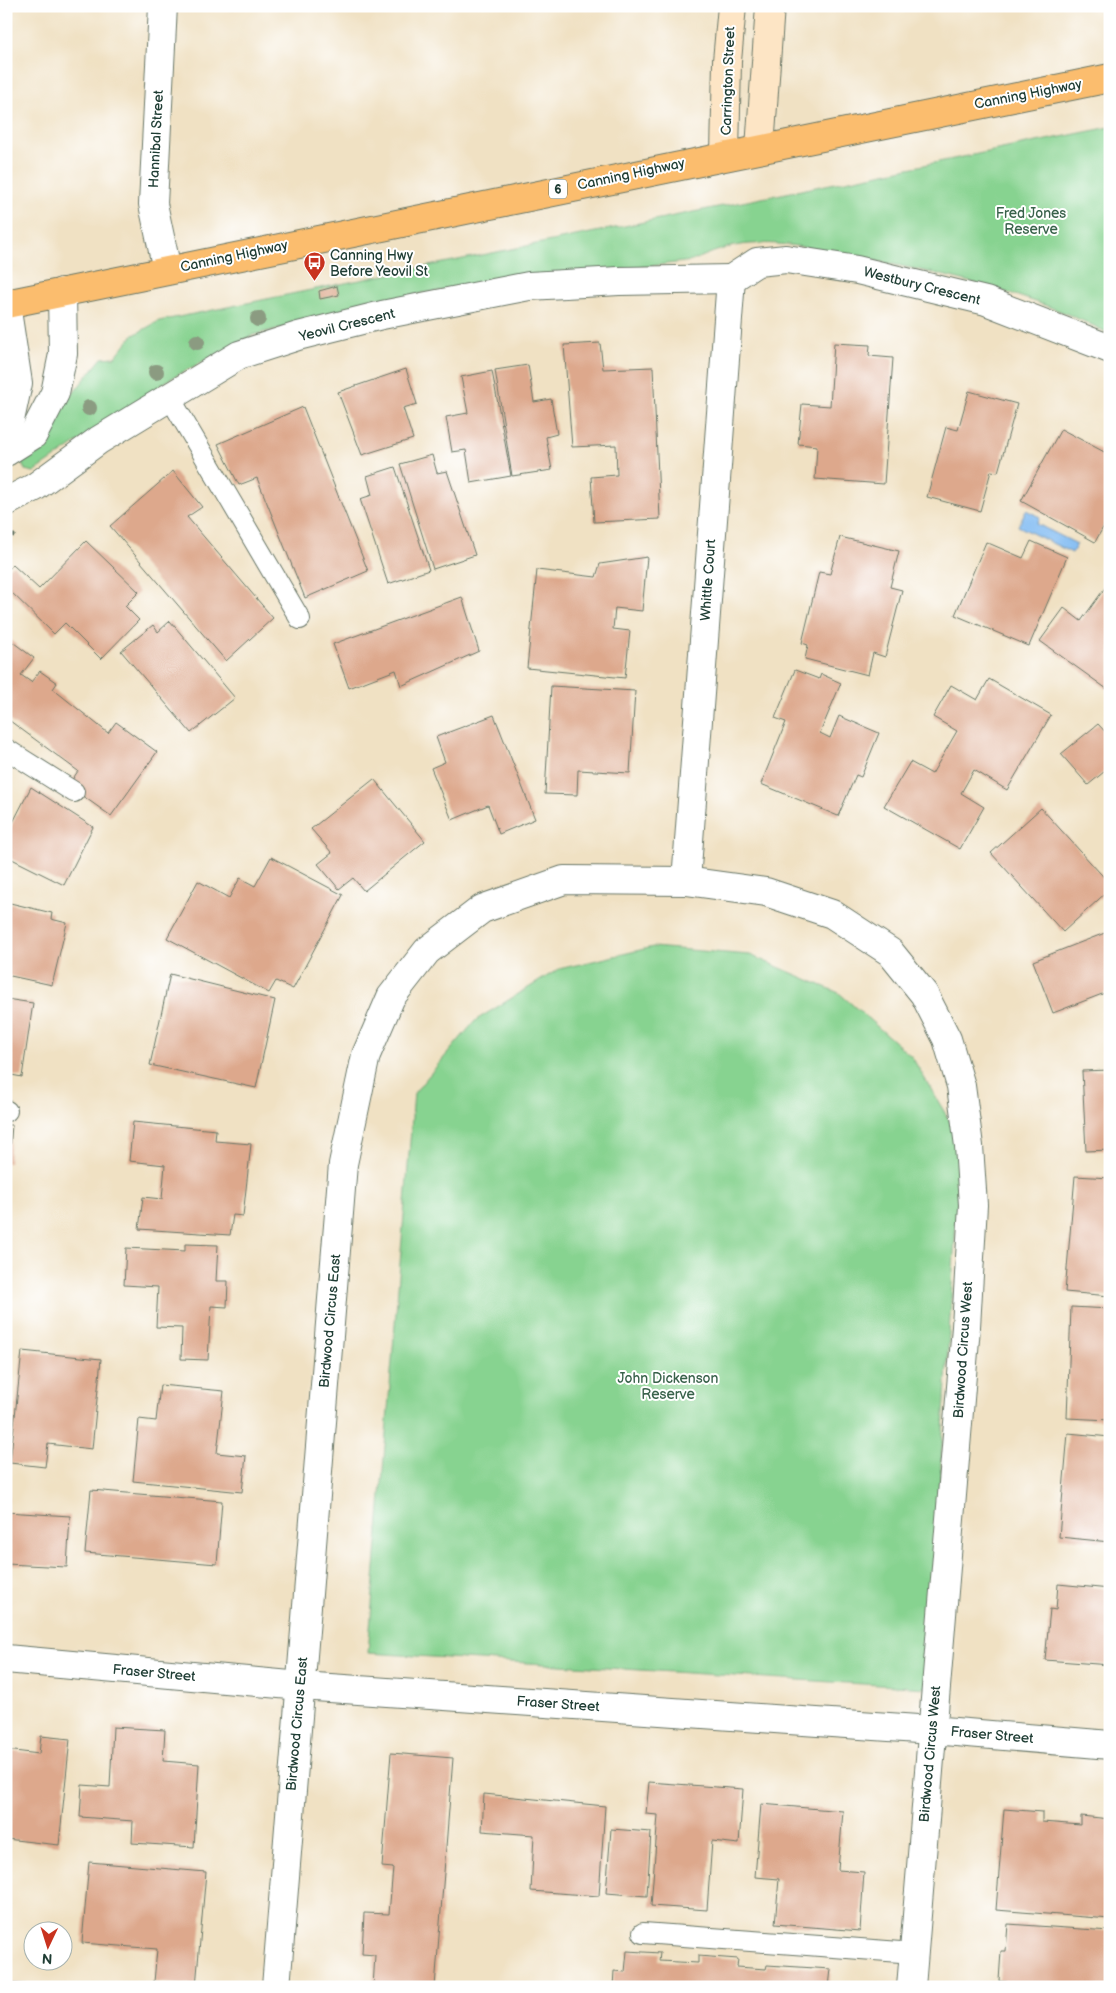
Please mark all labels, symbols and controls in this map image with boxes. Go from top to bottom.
street label: Carrington Street [718,26,738,136]
street label: Canning Highway [973,75,1084,113]
street label: Hannibal Street [145,89,167,188]
street label: Canning Highway [576,154,687,194]
road number: 6 [549,180,567,198]
park label: Fred Jones Reserve [996,205,1066,238]
street label: Canning Highway [179,236,290,276]
place label: Canning Hwy Before Yeovil St [330,247,429,280]
bus stop icon: Canning Hwy Before Yeovil St [302,251,326,282]
street label: Westbury Crescent [862,263,983,309]
street label: Yeovil Crescent [296,305,397,345]
street label: Whittle Court [697,538,719,622]
street label: Birdwood Circus East [316,1253,344,1389]
street label: Birdwood Circus West [950,1280,976,1419]
park label: John Dickenson Reserve [618,1370,719,1403]
street label: Birdwood Circus East [283,1656,311,1792]
street label: Fraser Street [112,1661,197,1685]
street label: Birdwood Circus West [916,1684,944,1823]
street label: Fraser Street [516,1693,601,1715]
street label: Fraser Street [950,1723,1035,1747]
north arrow [22,1920,72,1970]
text: N [41,1950,53,1967]

